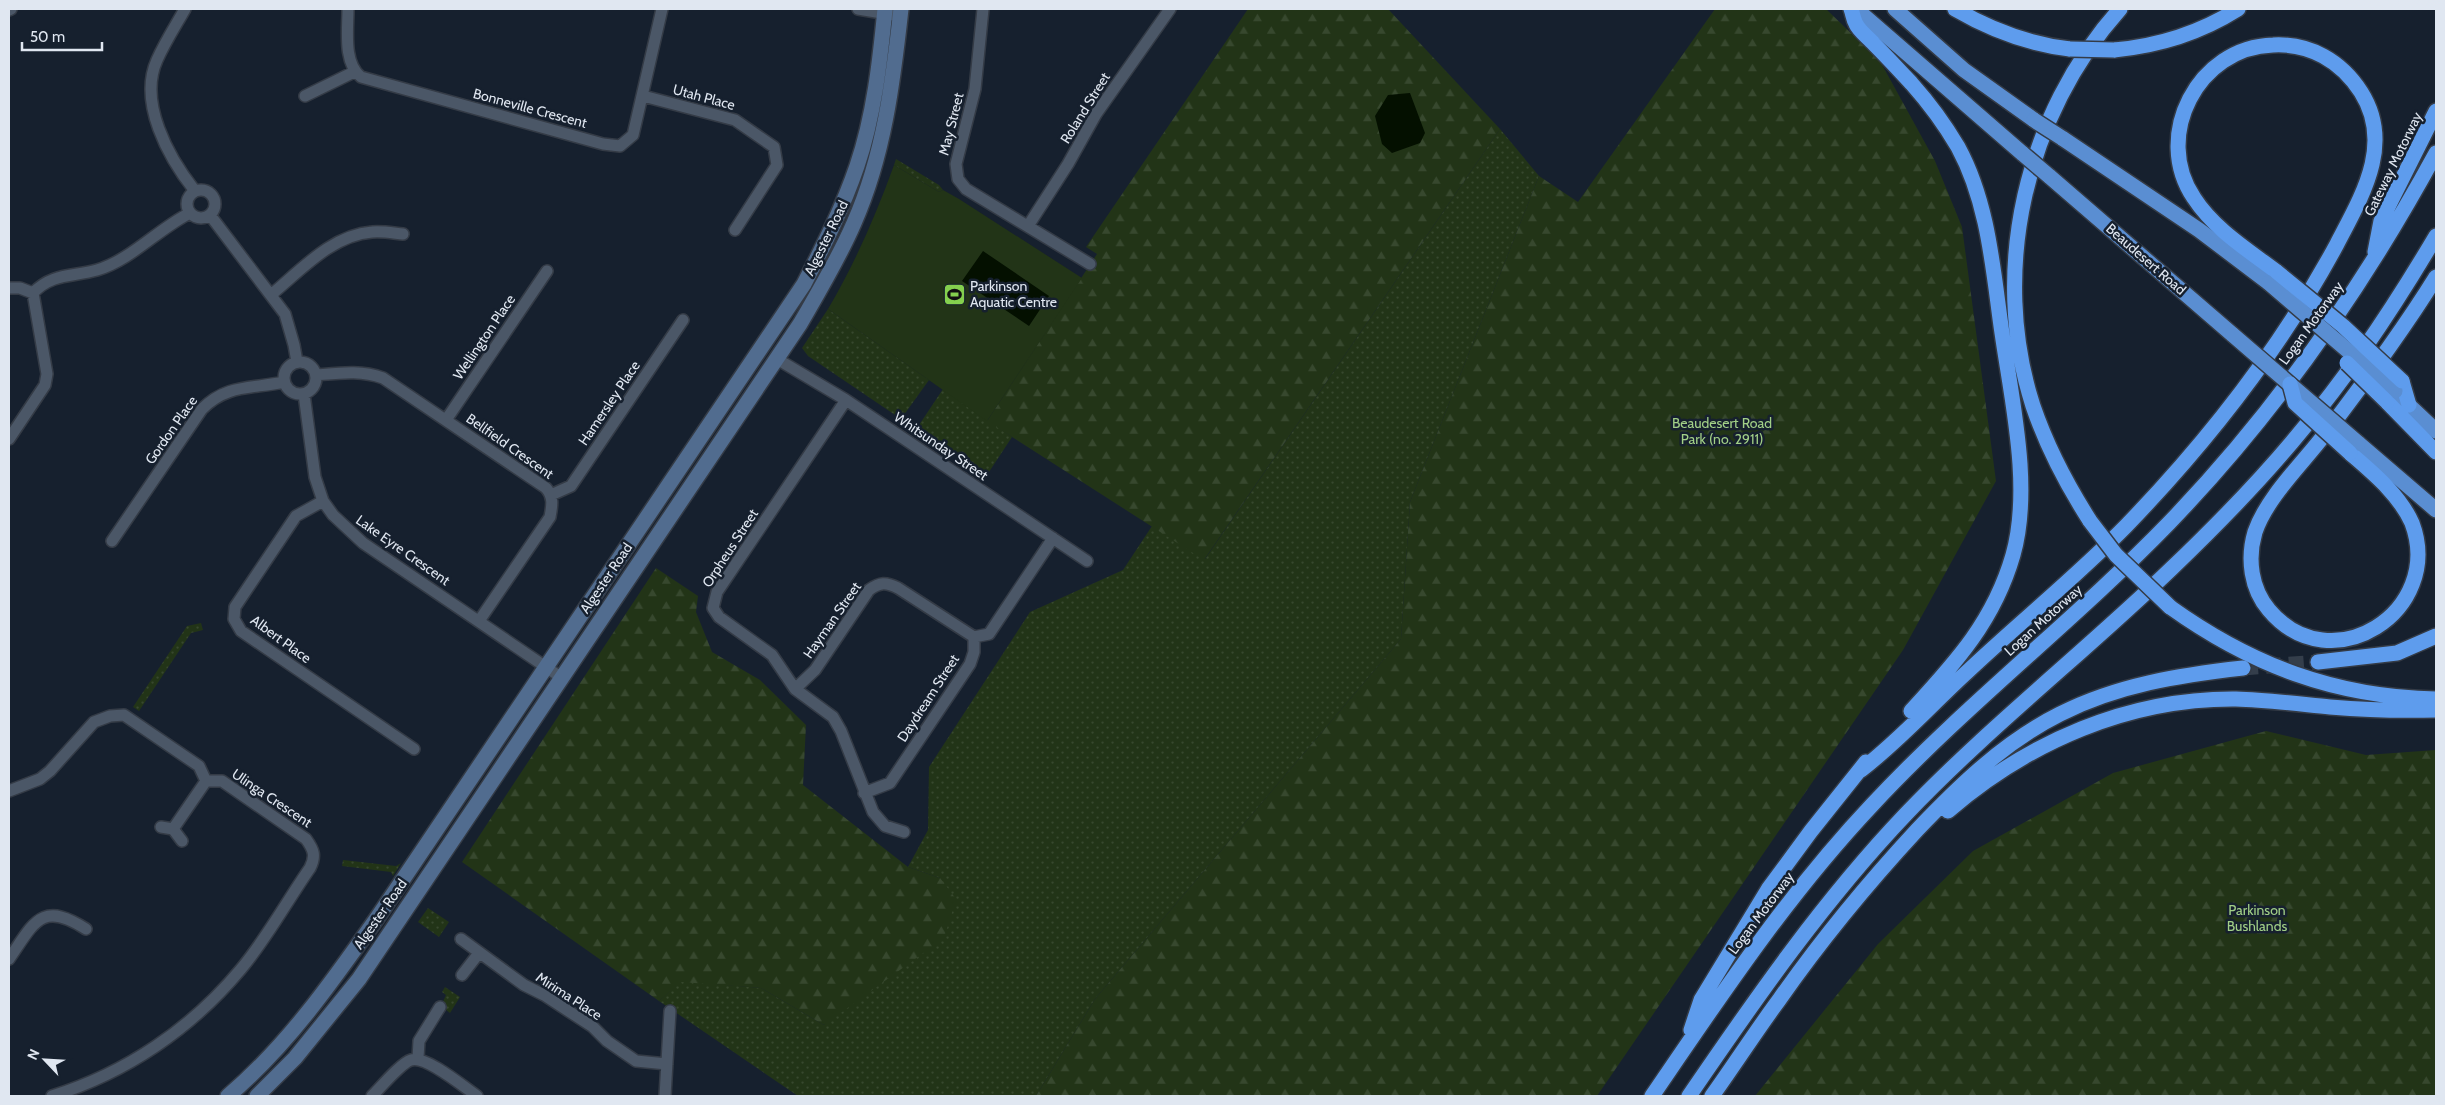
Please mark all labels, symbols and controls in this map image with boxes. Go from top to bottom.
scale bar [22,20,102,52]
text: 50 m [30,28,65,46]
street label: Roland Street [1056,69,1114,147]
street label: Utah Place [671,80,737,114]
street label: Bonneville Crescent [471,84,589,132]
street label: May Street [935,91,968,157]
street label: Gateway Motorway [2360,109,2426,219]
street label: Algester Road [800,197,852,279]
street label: Beaudesert Road [2102,219,2190,299]
place label: Parkinson Aquatic Centre [970,277,1057,311]
street label: Logan Motorway [2275,278,2347,368]
sports icon: Parkinson Aquatic Centre [942,282,966,306]
street label: Wellington Place [449,291,519,383]
street label: Hamersley Place [574,357,644,449]
street label: Gordon Place [141,392,201,468]
street label: Whitsunday Street [890,408,992,484]
street label: Bellfield Crescent [463,409,557,483]
park label: Beaudesert Road Park (no. 2911) [1672,414,1772,448]
street label: Orpheus Street [698,505,762,591]
street label: Lake Eyre Crescent [352,511,454,589]
street label: Algester Road [576,539,636,617]
street label: Hayman Street [799,578,865,662]
street label: Logan Motorway [2000,580,2086,660]
street label: Albert Place [247,611,315,667]
street label: Daydream Street [893,651,963,745]
street label: Ulinga Crescent [229,765,316,831]
street label: Logan Motorway [1724,868,1798,958]
street label: Algester Road [349,875,411,953]
park label: Parkinson Bushlands [2227,901,2287,935]
street label: Mirima Place [533,968,605,1024]
north arrow [20,1035,70,1085]
text: N [23,1046,43,1063]

